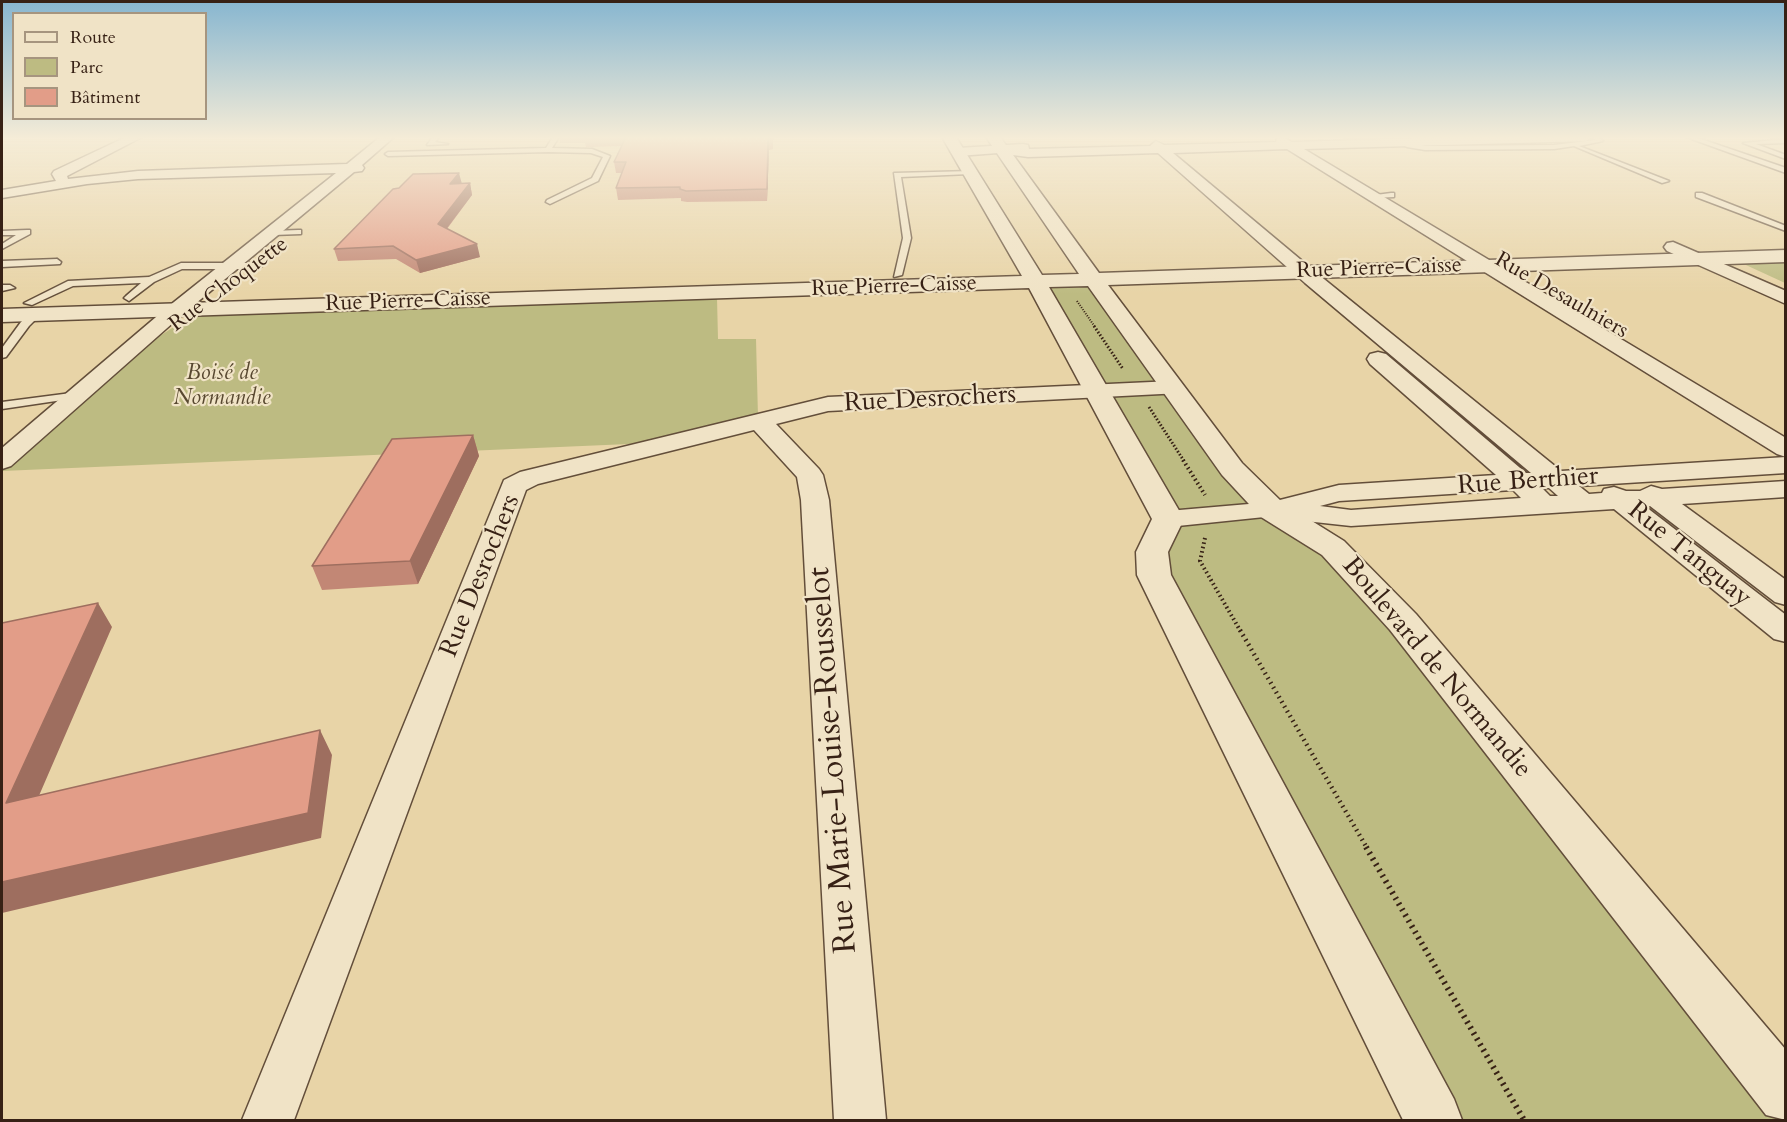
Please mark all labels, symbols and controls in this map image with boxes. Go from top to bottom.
legend [12,12,207,120]
text: Route [70,25,116,50]
text: Parc [70,55,103,80]
text: Bâtiment [70,85,140,110]
street label: Rue Choquette [164,232,294,338]
street label: Rue Desaulniers [1490,247,1632,345]
street label: Rue Pierre-Caisse [1296,253,1462,285]
street label: Rue Pierre-Caisse [811,271,977,303]
street label: Rue Pierre-Caisse [325,286,491,318]
park label: Boisé de Normandie [174,361,270,412]
street label: Rue Desrochers [843,380,1017,420]
street label: Rue Berthier [1457,462,1599,502]
street label: Rue Desrochers [434,490,528,662]
street label: Rue Tanguay [1621,496,1757,614]
street label: Boulevard de Normandie [1335,551,1537,785]
street label: Rue Marie-Louise-Rousselot [801,565,867,955]

